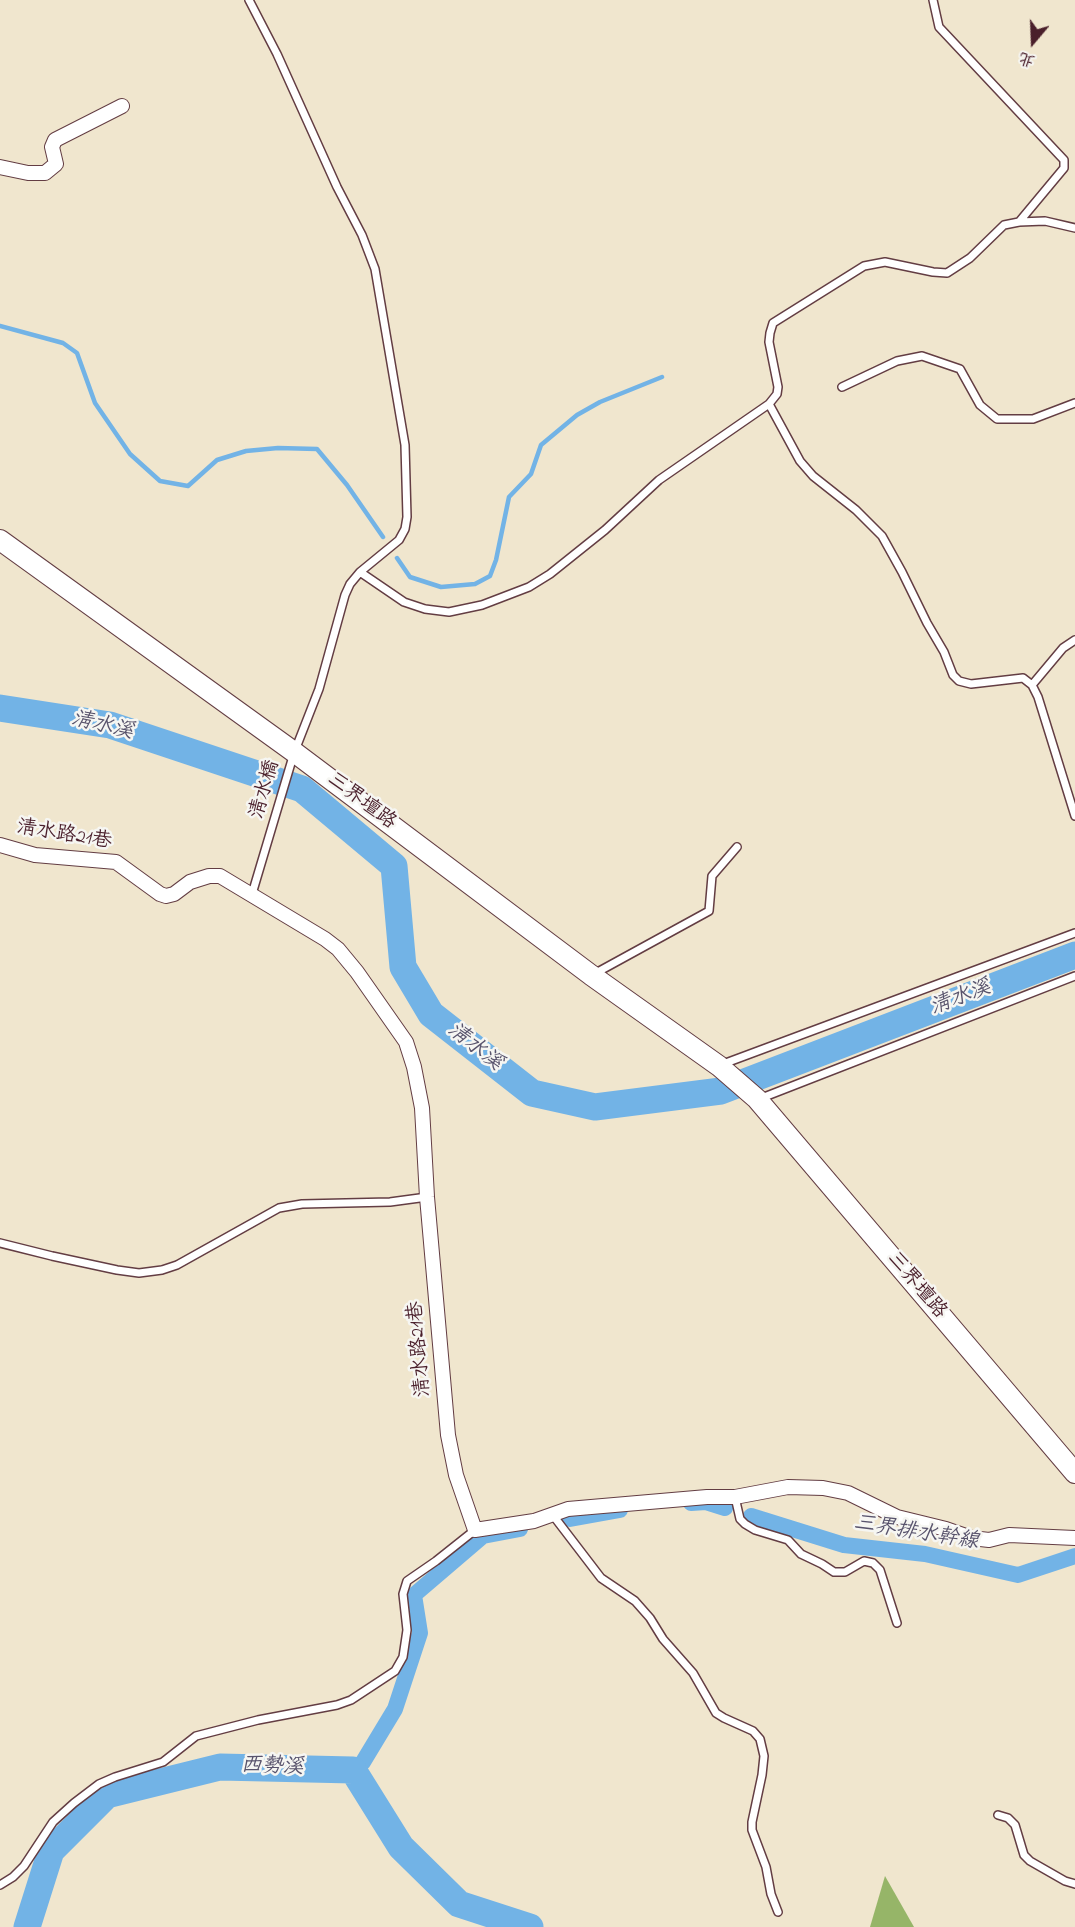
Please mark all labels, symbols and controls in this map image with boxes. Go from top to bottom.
north arrow [1003,12,1063,72]
text: 北 [1016,45,1039,73]
water label: 清水溪 [68,708,136,746]
street label: 清水橋 [246,758,286,822]
street label: 三界壇路 [322,768,400,836]
street label: 清水路21巷 [15,817,113,855]
water label: 清水溪 [927,976,995,1022]
water label: 清水溪 [441,1019,507,1077]
street label: 三界壇路 [881,1248,951,1324]
street label: 清水路21巷 [405,1300,437,1398]
water label: 三界排水幹線 [852,1512,980,1556]
water label: 西勢溪 [240,1754,304,1782]

